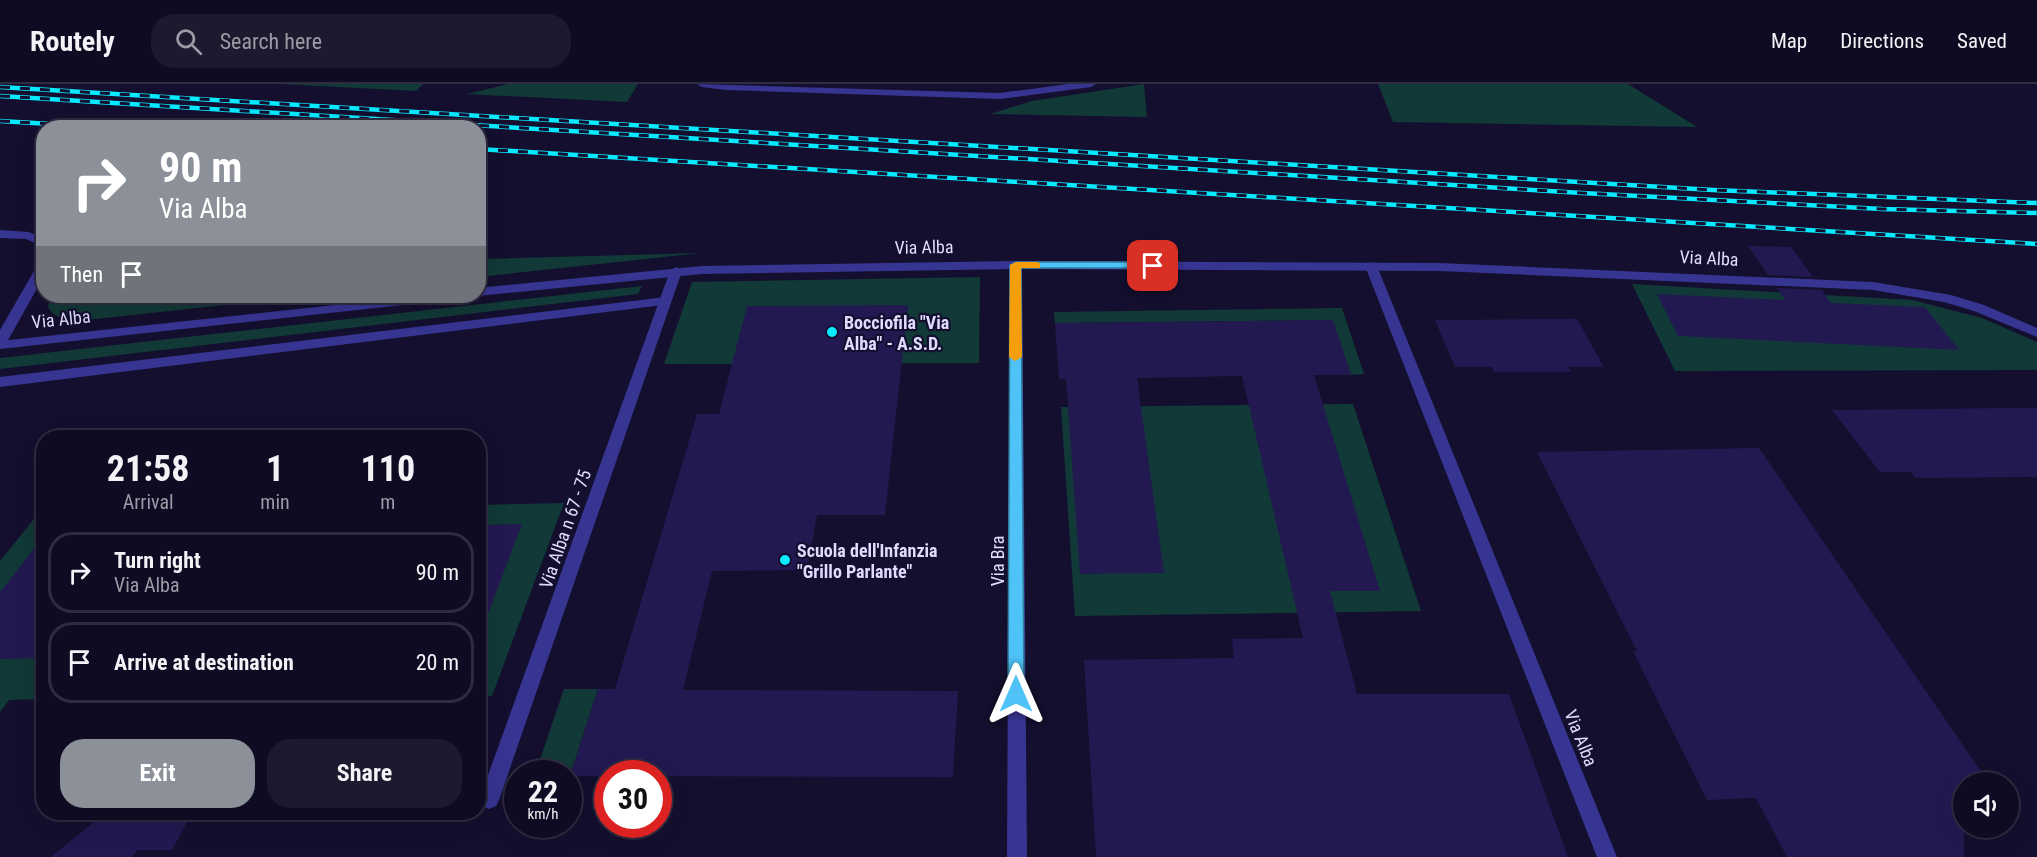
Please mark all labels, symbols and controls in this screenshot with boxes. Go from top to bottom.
search box [151,14,571,68]
text: Routely [30,25,115,58]
icon: search [172,25,205,58]
text: Search here [220,29,322,54]
text: Map [1771,29,1807,53]
text: Directions [1840,29,1924,53]
text: Saved [1957,29,2007,53]
text: 90 m [159,143,242,192]
icon: right [60,144,138,222]
text: Via Alba [159,193,247,225]
street label: Via Alba [894,236,954,258]
pin [1127,240,1178,291]
street label: Via Alba [1679,246,1739,270]
icon: arrive [1136,249,1169,282]
icon: arrive [115,258,148,291]
text: Then [60,262,103,287]
street label: Via Alba [31,305,91,333]
place label: Bocciofila "Via Alba" - A.S.D. [844,312,949,354]
marker: Bocciofila "Via Alba" - A.S.D. [825,325,839,339]
text: 21:58 [107,448,189,490]
text: 1 [266,448,284,490]
text: 110 [361,448,415,490]
street label: Via Alba n 67 - 75 [535,467,595,591]
text: Arrival [123,490,174,514]
text: min [260,490,290,514]
text: m [380,490,395,514]
street label: Via Bra [987,536,1008,586]
place label: Scuola dell'Infanzia "Grillo Parlante" [797,540,938,582]
text: Turn right [114,548,201,573]
marker: Scuola dell'Infanzia "Grillo Parlante" [778,553,792,567]
icon: right [63,556,96,589]
text: 90 m [416,560,459,585]
text: Via Alba [114,573,180,597]
icon: arrive [63,646,96,679]
text: Arrive at destination [114,650,294,675]
text: 20 m [416,650,459,675]
position arrow [984,662,1048,726]
street label: Via Alba [1560,707,1602,769]
button: Exit [60,739,255,808]
button: Share [267,739,462,808]
speed limit sign: 30 [594,760,672,838]
map controls [1953,772,2019,838]
button: sound [1953,772,2019,838]
text: 22 [528,774,558,809]
text: km/h [528,805,558,823]

